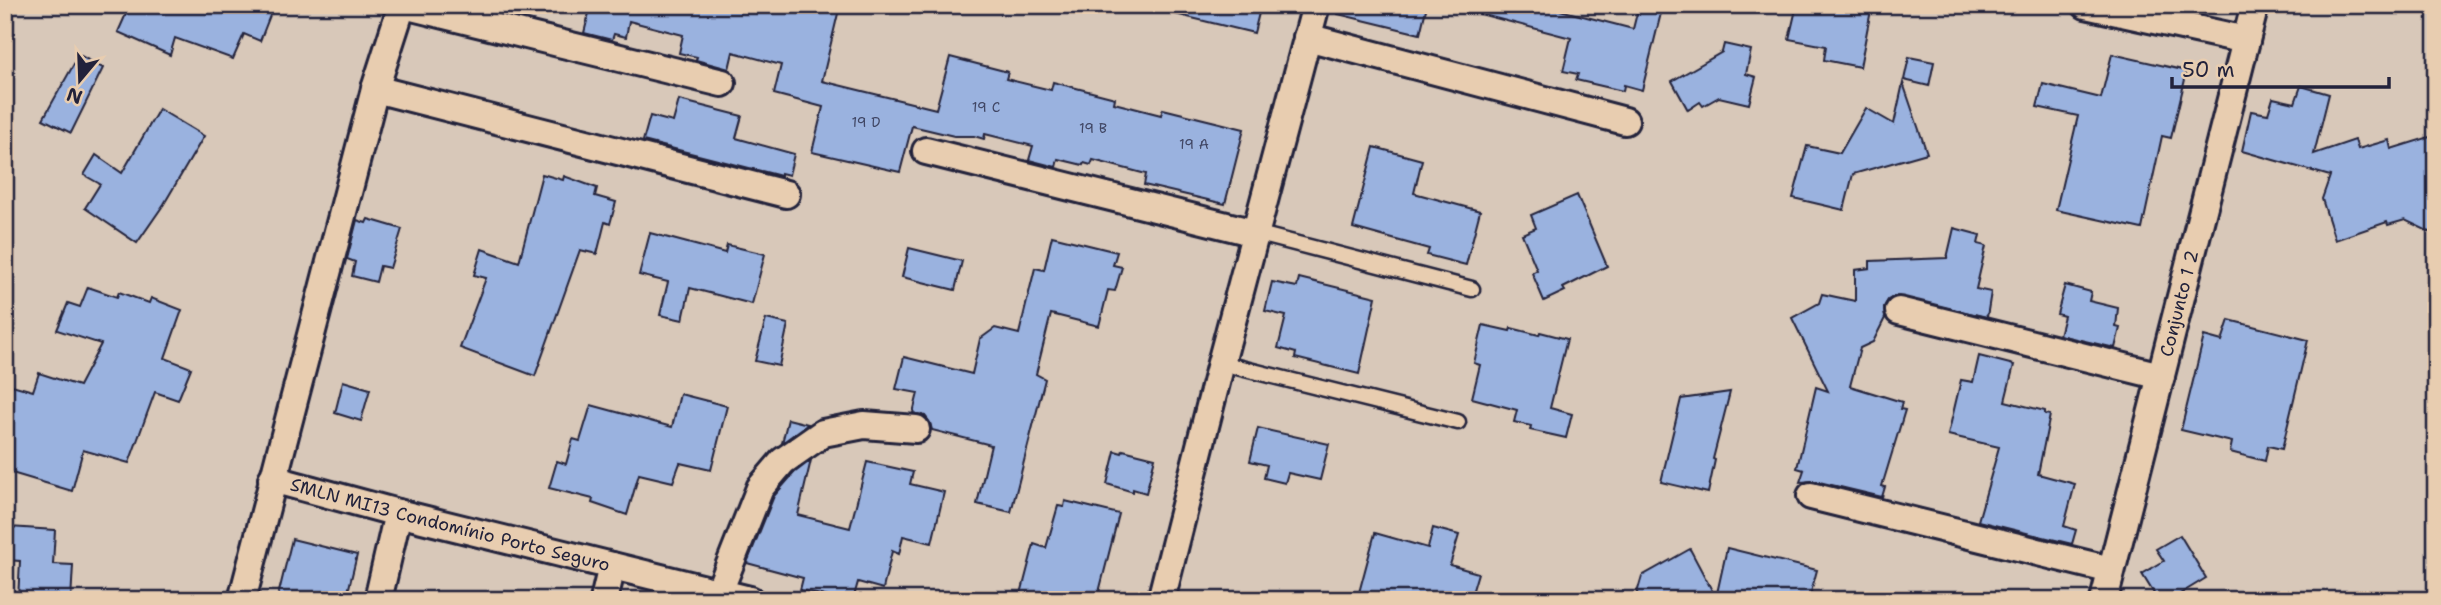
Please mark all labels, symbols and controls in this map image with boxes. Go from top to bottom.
north arrow [46,46,116,116]
scale bar [2172,46,2388,90]
text: 50 m [2182,56,2235,84]
text: N [63,81,86,110]
house number: 19 C [972,98,1000,116]
house number: 19 D [851,113,881,131]
house number: 19 B [1079,119,1107,137]
house number: 19 A [1179,135,1209,153]
street label: Conjunto 1 2 [2154,248,2204,359]
street label: SMLN MI13 Condomínio Porto Seguro [288,472,613,577]

